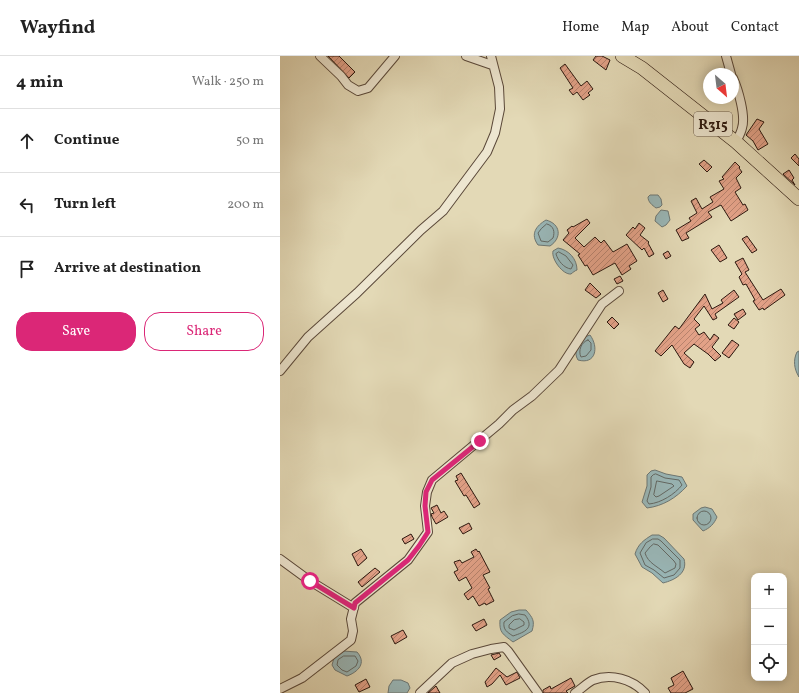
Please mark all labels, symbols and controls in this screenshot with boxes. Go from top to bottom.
text: Wayfind [20,15,95,41]
text: Home [562,18,599,37]
text: Map [621,18,649,37]
text: About [671,18,709,37]
text: Contact [731,18,779,37]
north arrow [703,68,739,104]
text: 4 min [16,71,63,94]
text: Walk · 250 m [192,73,264,91]
road number: R315 [694,112,732,136]
icon: ahead [16,130,38,152]
text: Continue [54,130,119,151]
text: 50 m [236,132,264,150]
icon: left [16,194,38,216]
text: Turn left [54,194,116,215]
text: 200 m [227,196,264,214]
icon: arrive [16,258,38,280]
text: Arrive at destination [54,258,201,279]
button: Save [16,312,136,351]
button: Share [144,312,264,351]
route end [471,432,489,450]
route start [301,572,319,590]
map controls [751,573,787,681]
button: + [751,573,787,609]
button: − [751,609,787,645]
button: locate [751,645,787,681]

